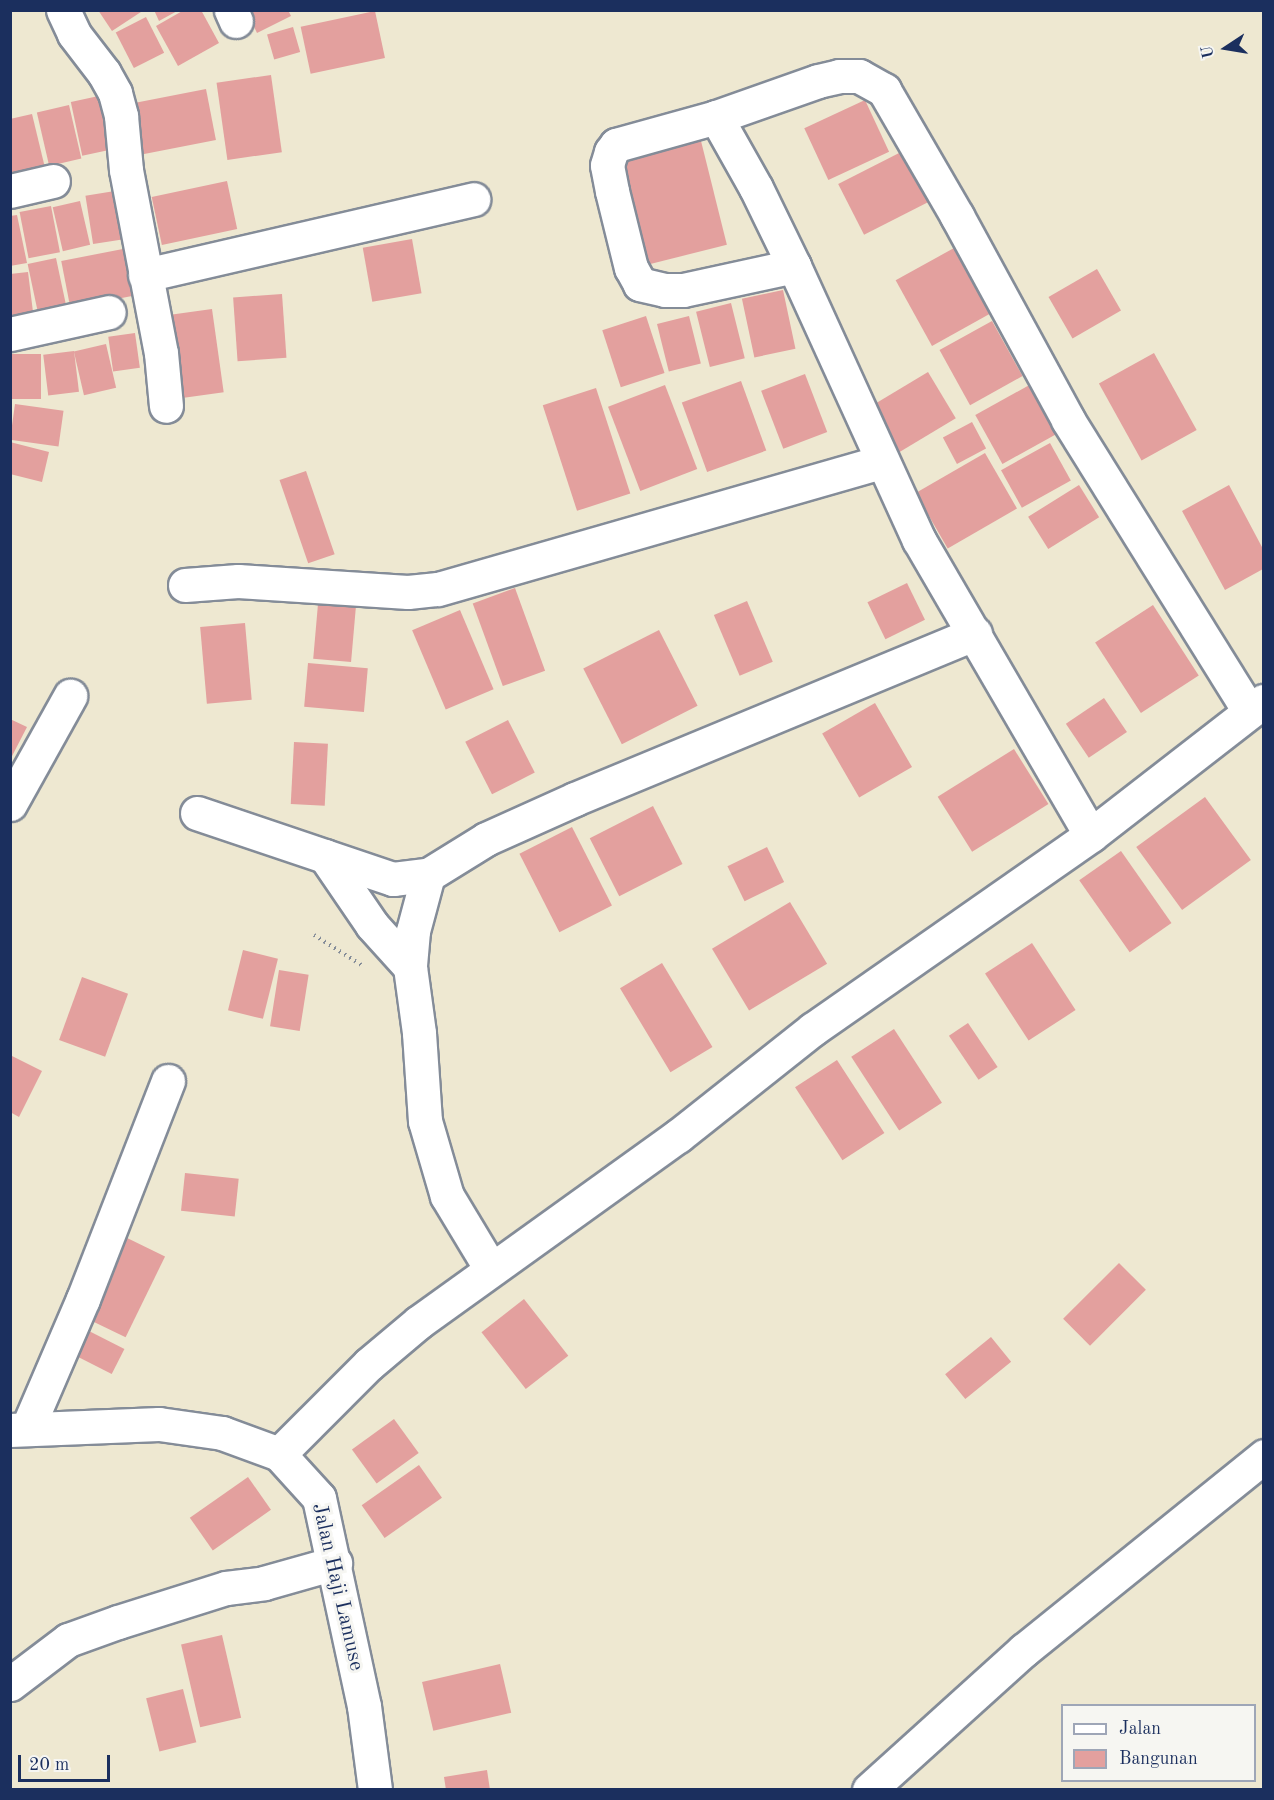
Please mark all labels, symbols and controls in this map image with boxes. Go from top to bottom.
north arrow [1196,18,1256,78]
text: U [1199,44,1218,60]
street label: Jalan Haji Lamuse [305,1501,369,1673]
legend [1061,1704,1256,1782]
text: Jalan [1119,1720,1161,1738]
scale bar [21,1743,112,1781]
text: Bangunan [1119,1750,1198,1768]
text: 20 m [29,1756,69,1774]

